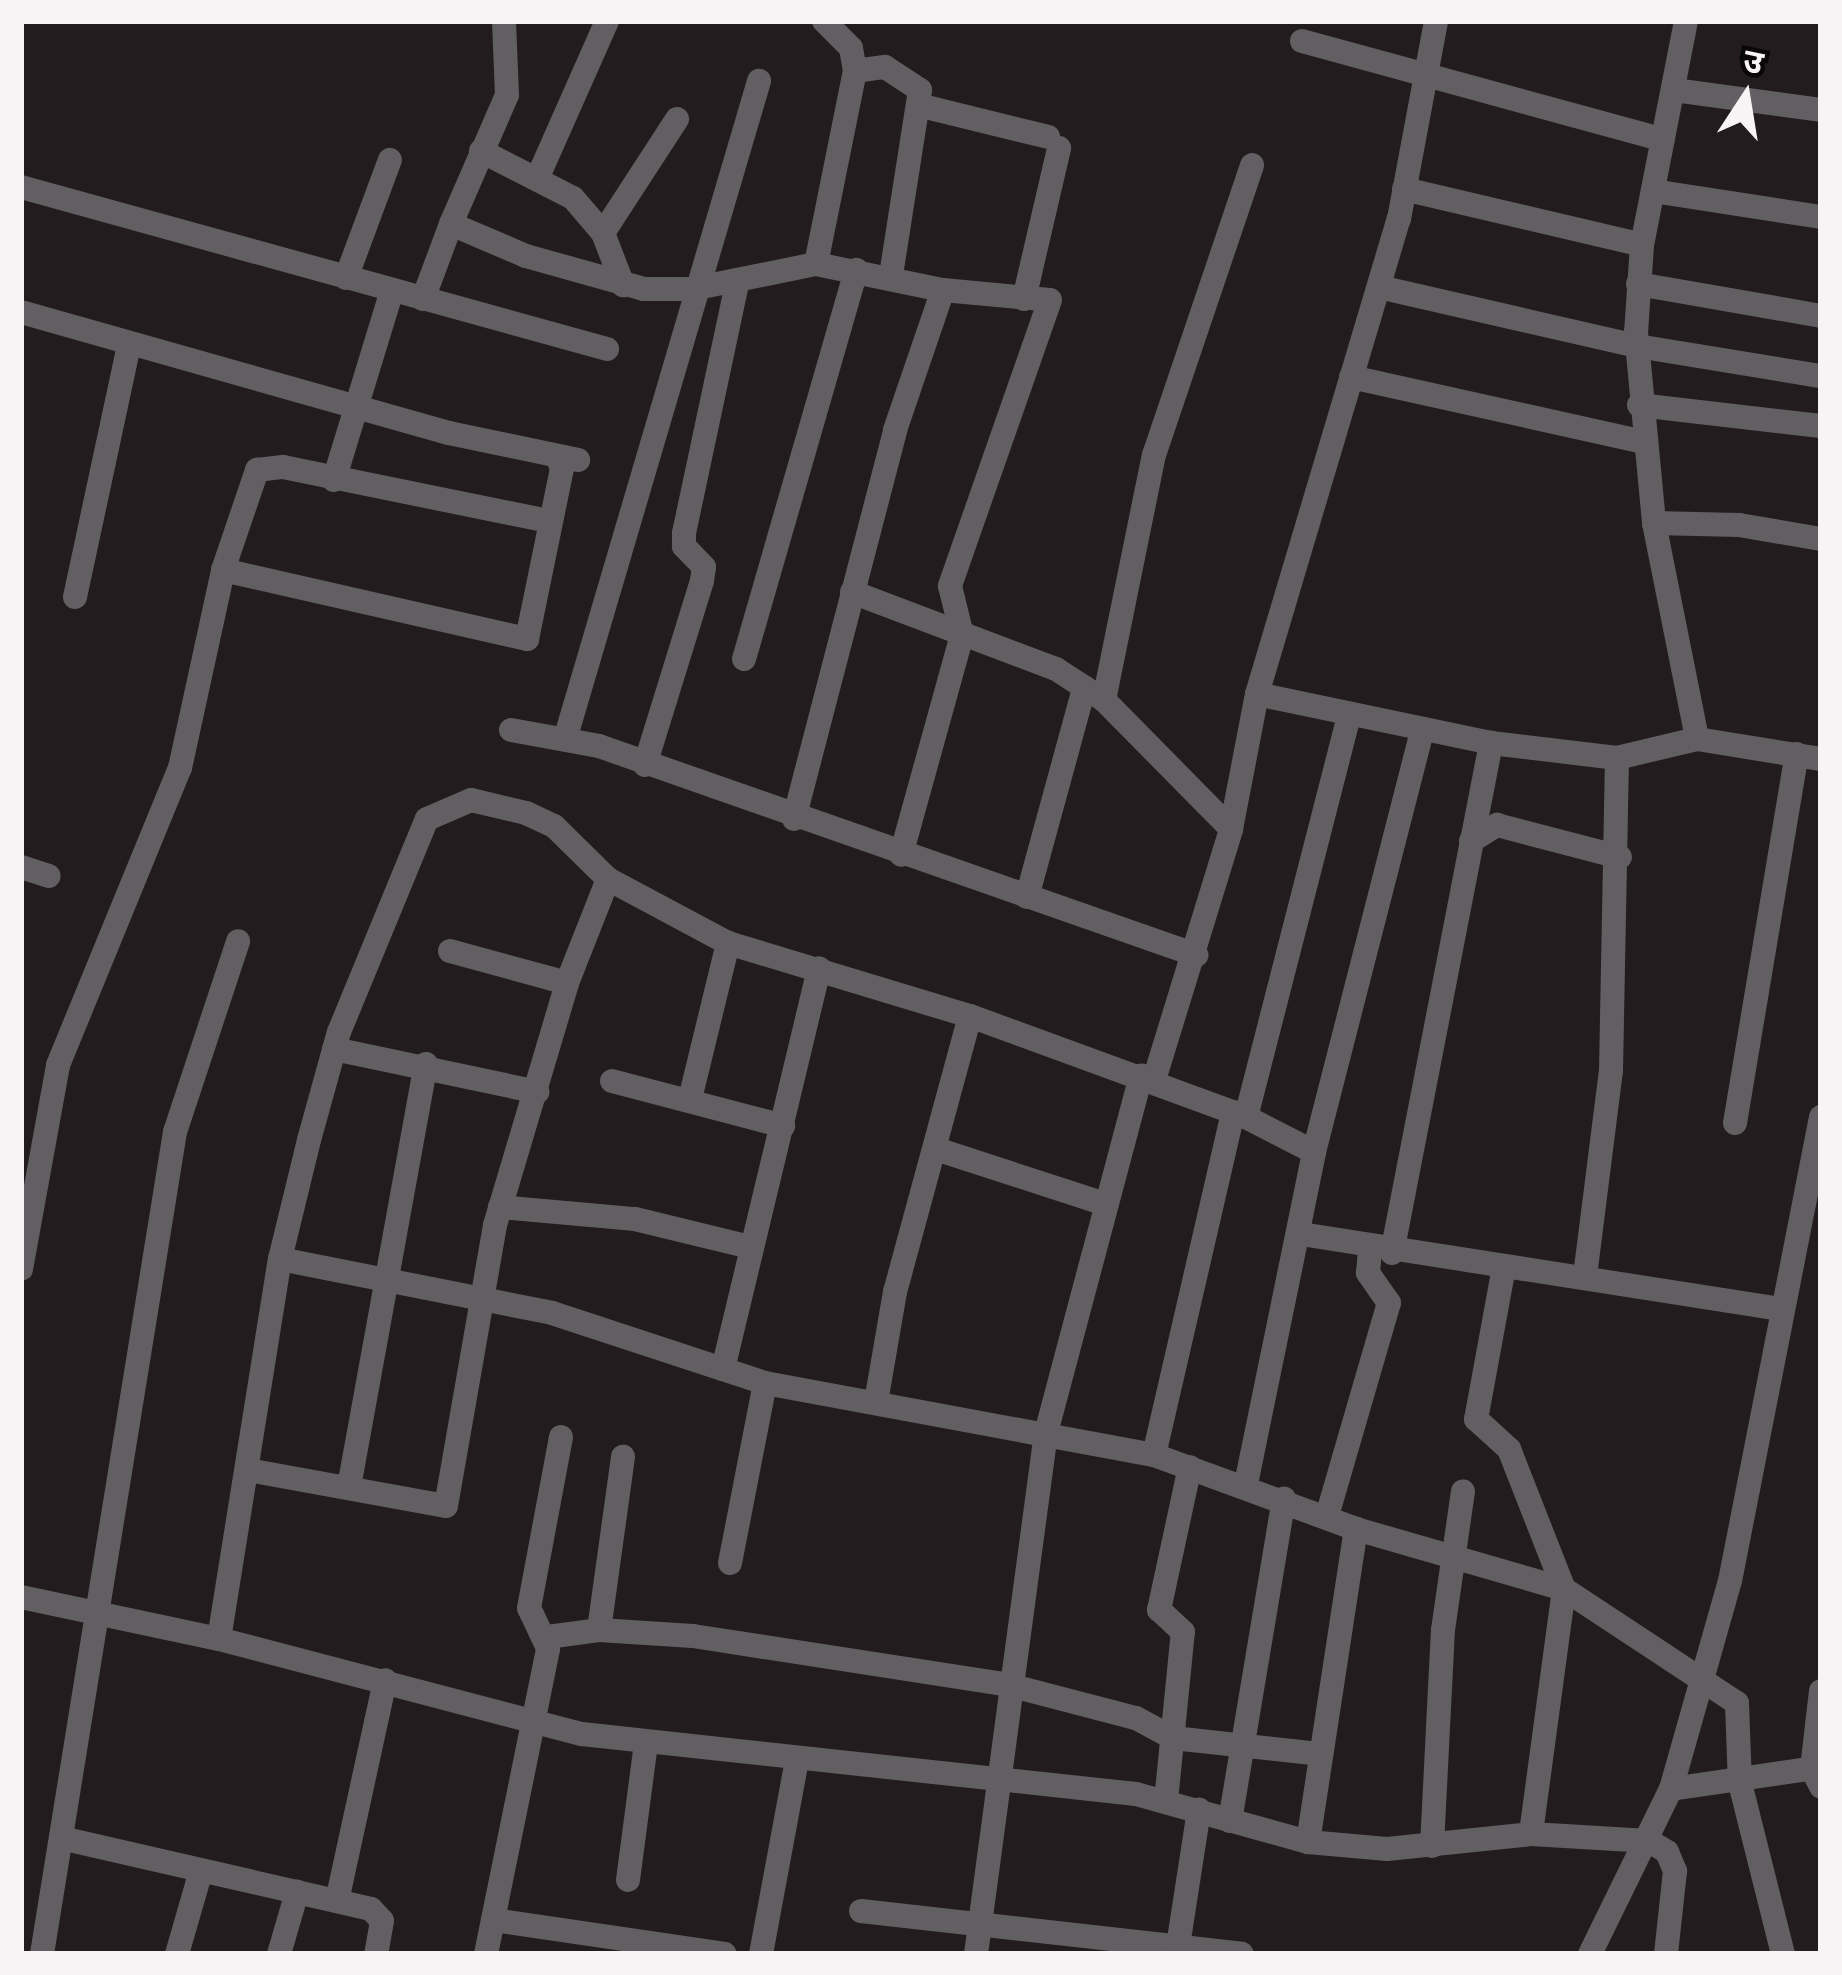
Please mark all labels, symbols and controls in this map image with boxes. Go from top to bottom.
north arrow [1686,36,1806,156]
text: उ [1740,39,1767,82]

